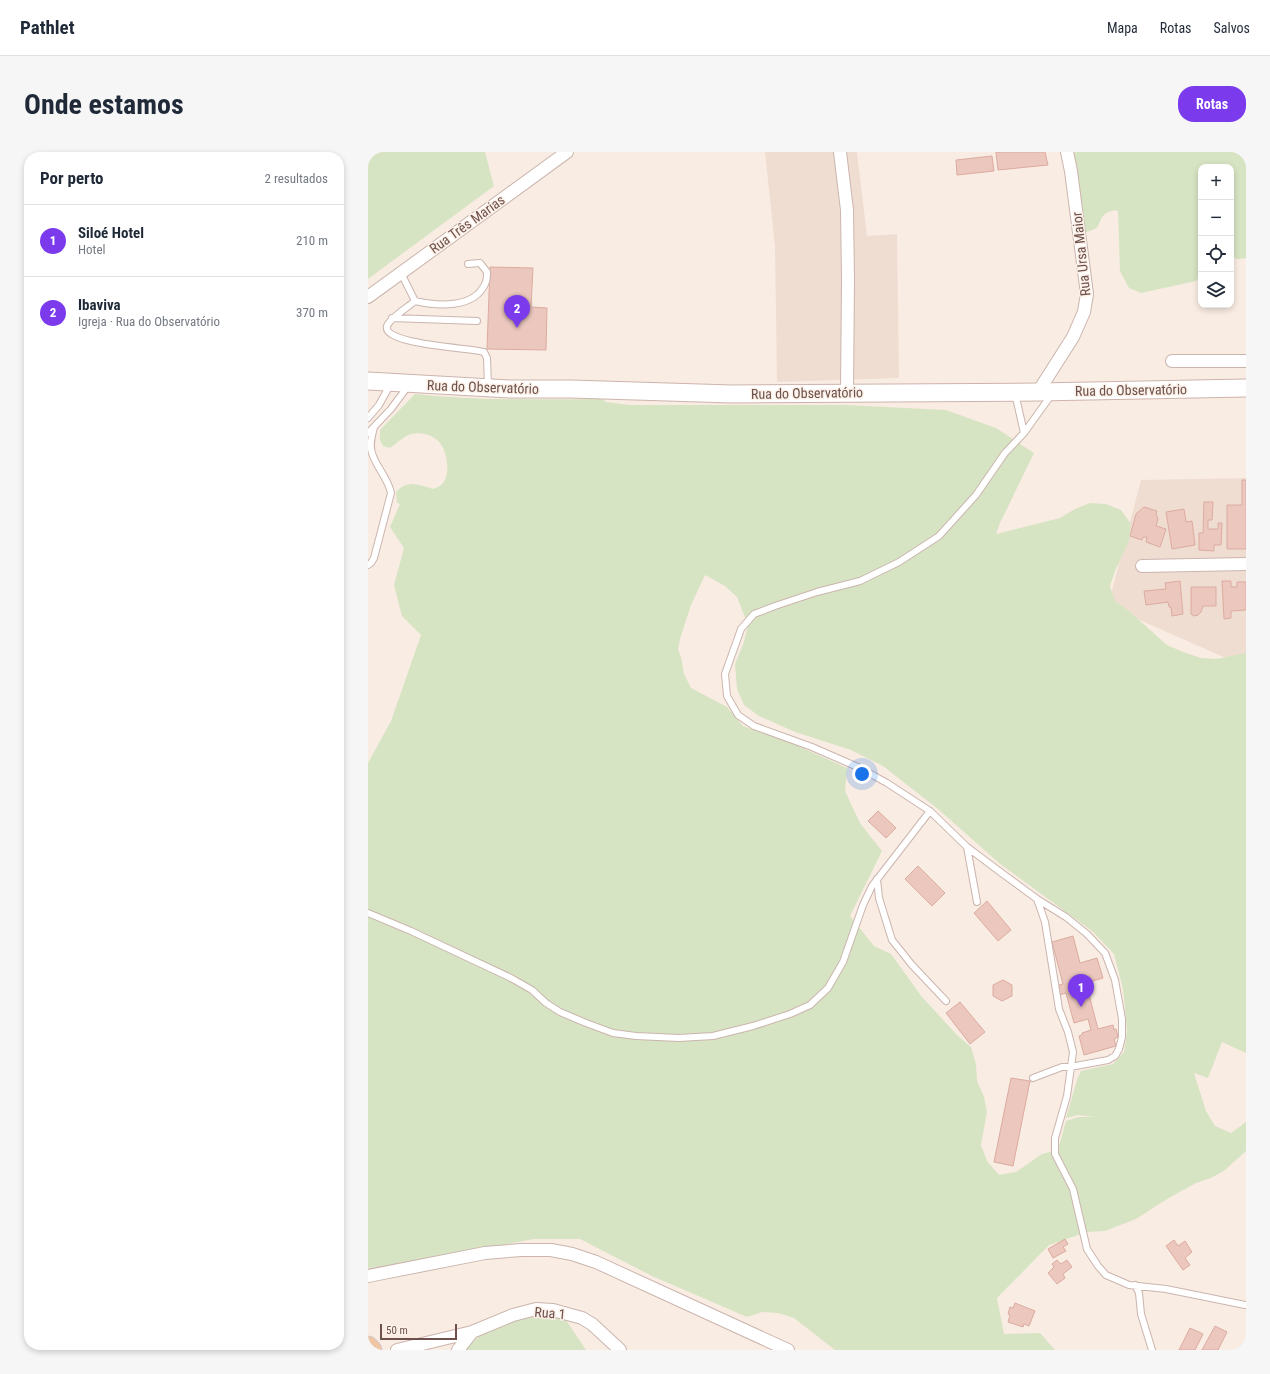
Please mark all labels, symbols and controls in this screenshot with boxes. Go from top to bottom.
text: Pathlet [20,16,75,39]
text: Mapa [1107,20,1138,36]
text: Rotas [1160,20,1192,36]
text: Salvos [1214,20,1250,36]
button: Rotas [1178,86,1246,122]
text: Onde estamos [24,88,184,121]
map controls [1198,164,1234,308]
button: + [1198,164,1234,200]
text: Por perto [40,168,104,188]
text: 2 resultados [264,171,328,186]
street label: Rua Três Marias [426,191,508,257]
button: − [1198,200,1234,236]
street label: Rua Ursa Maior [1069,211,1093,297]
text: Siloé Hotel [78,224,144,242]
text: 1 [50,233,56,248]
text: 210 m [296,233,328,248]
button: locate [1198,236,1234,272]
text: Hotel [78,242,106,257]
button: layers [1198,272,1234,308]
pin: 2 [504,295,530,328]
text: Ibaviva [78,296,121,314]
text: 2 [50,305,56,320]
text: 370 m [296,305,328,320]
text: Igreja · Rua do Observatório [78,314,220,329]
street label: Rua do Observatório [427,377,539,397]
street label: Rua do Observatório [1075,381,1187,399]
street label: Rua do Observatório [751,384,863,402]
your location [852,764,872,784]
pin: 1 [1068,974,1094,1007]
street label: Rua 1 [534,1304,566,1322]
scale bar [380,1322,457,1341]
text: 50 m [386,1324,408,1337]

